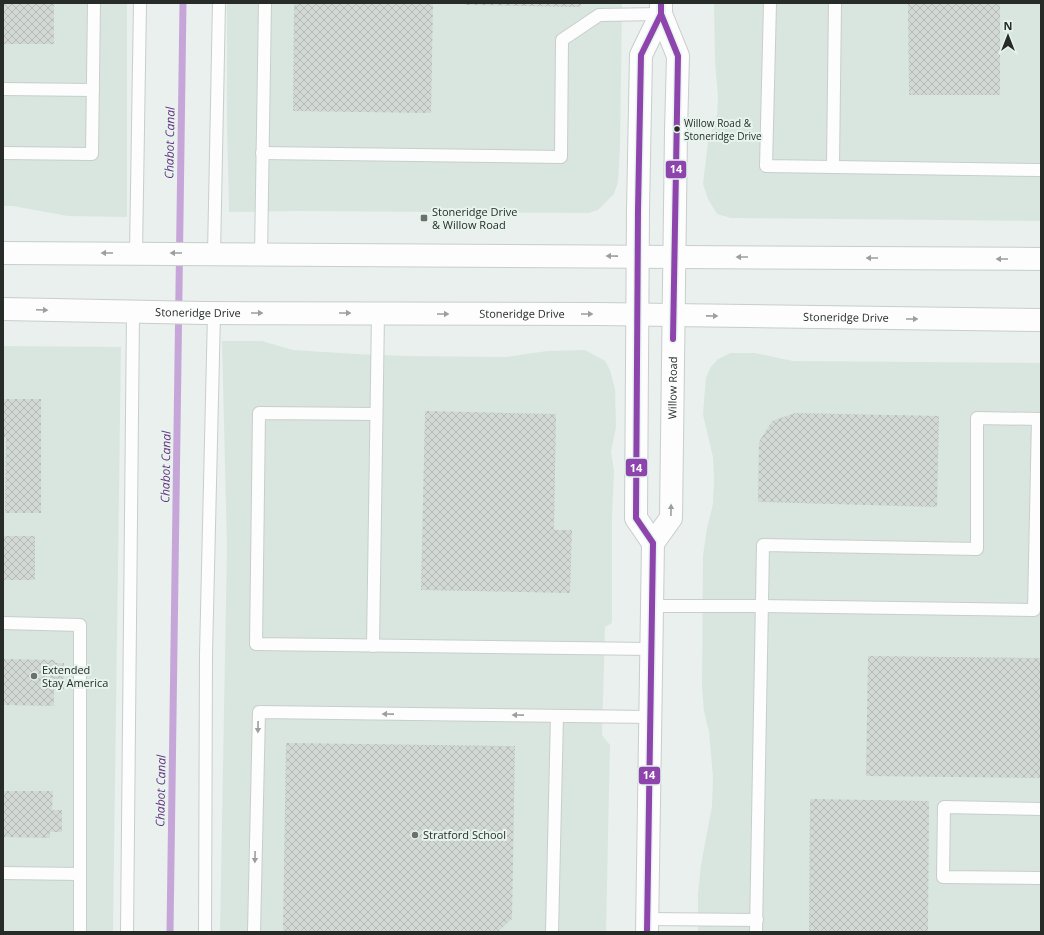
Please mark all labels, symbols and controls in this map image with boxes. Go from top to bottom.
north arrow [988,16,1028,56]
text: N [1004,18,1012,33]
water label: Chabot Canal [160,106,179,179]
place label: Willow Road & Stoneridge Drive [684,116,762,143]
marker: Willow Road & Stoneridge Drive [672,124,682,134]
line badge: 14 [665,160,687,179]
text: 14 [670,161,683,176]
place label: Stoneridge Drive & Willow Road [432,204,517,232]
marker: Stoneridge Drive & Willow Road [419,213,429,223]
one-way arrow [100,250,113,256]
one-way arrow [169,250,182,256]
one-way arrow [605,253,618,259]
one-way arrow [735,254,748,260]
one-way arrow [865,255,878,261]
one-way arrow [995,256,1008,262]
street label: Stoneridge Drive [155,304,241,320]
street label: Stoneridge Drive [479,306,565,321]
one-way arrow [36,307,49,313]
street label: Stoneridge Drive [803,309,889,325]
one-way arrow [251,310,264,316]
one-way arrow [339,310,352,316]
one-way arrow [437,311,450,317]
one-way arrow [581,311,594,317]
one-way arrow [706,313,719,319]
one-way arrow [906,316,919,322]
street label: Willow Road [664,356,680,419]
water label: Chabot Canal [156,430,175,503]
line badge: 14 [625,458,648,477]
text: 14 [630,460,643,475]
one-way arrow [668,503,674,516]
place label: Extended Stay America [42,662,108,690]
marker: Extended Stay America [29,671,39,681]
one-way arrow [382,710,394,717]
one-way arrow [511,712,524,718]
one-way arrow [255,721,261,734]
water label: Chabot Canal [151,754,170,827]
line badge: 14 [638,766,661,785]
text: 14 [643,767,656,782]
place label: Stratford School [423,827,506,842]
marker: Stratford School [410,830,420,840]
one-way arrow [252,851,259,863]

